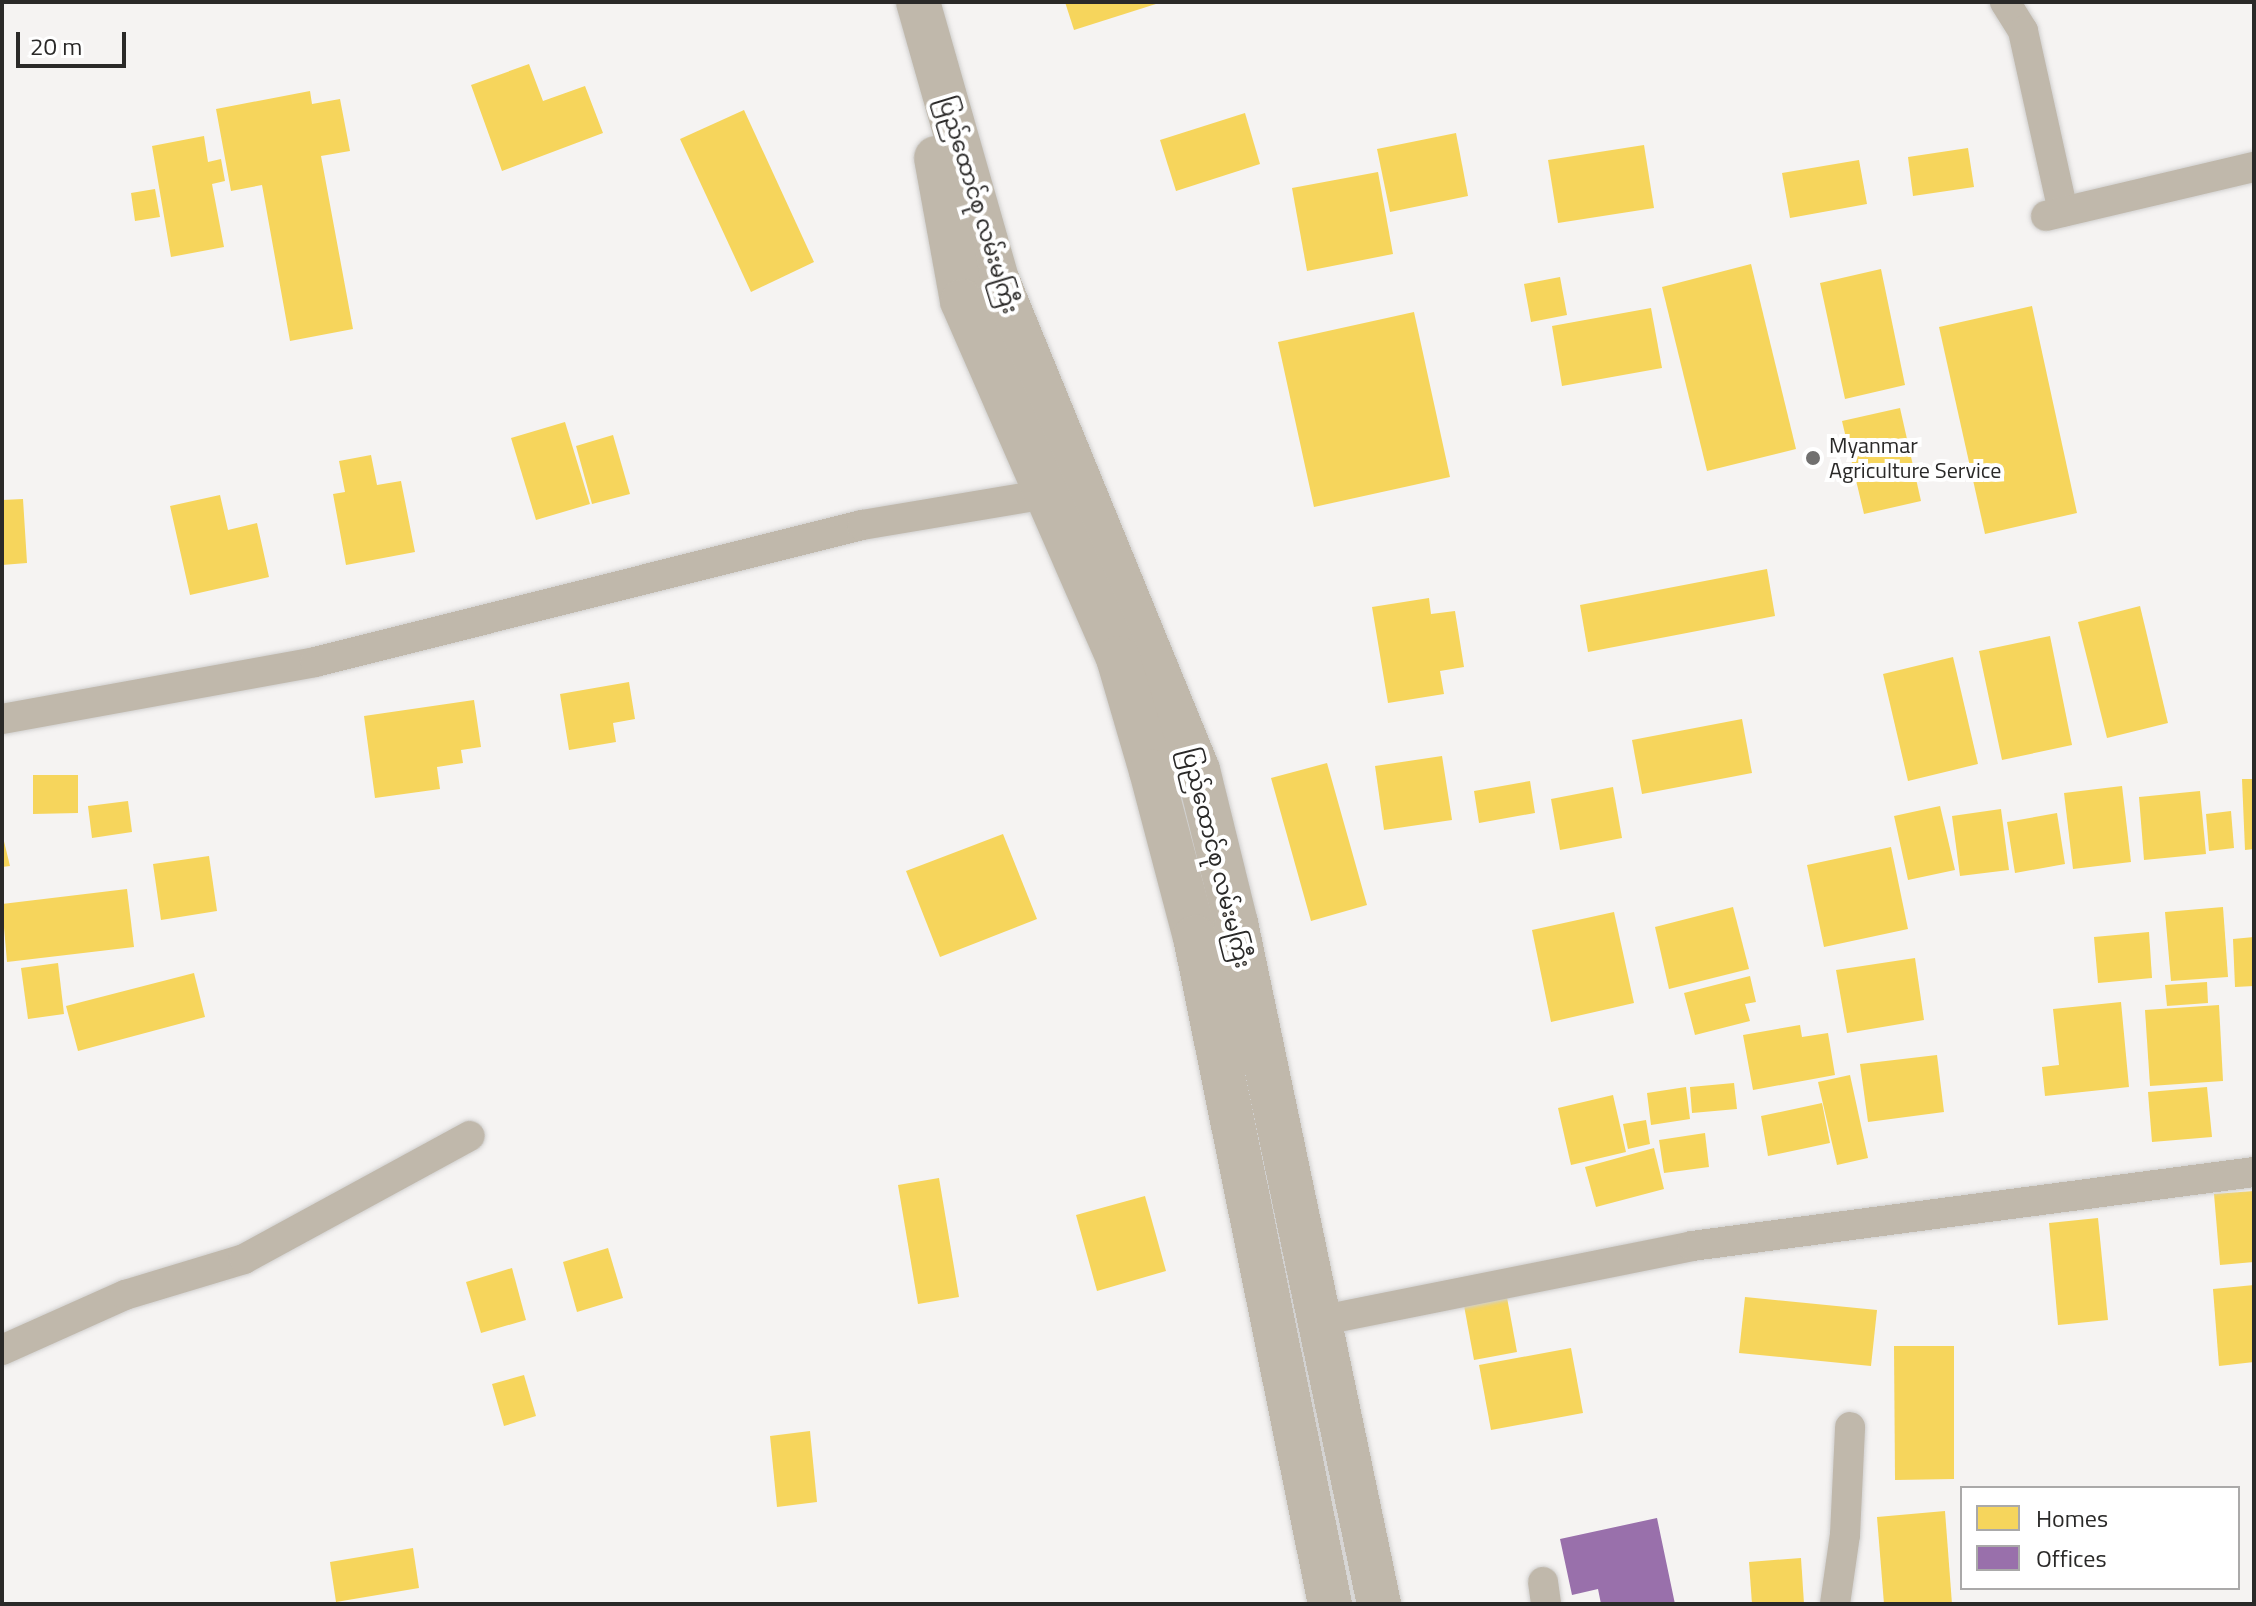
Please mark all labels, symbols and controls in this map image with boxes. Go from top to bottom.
scale bar [20,16,130,66]
text: 20 m [30,28,82,64]
street label: ပြည်ထောင်စု လမ်းမကြီး [932,93,1024,317]
place label: Myanmar Agriculture Service [1829,432,2001,484]
marker: Myanmar Agriculture Service [1804,449,1822,467]
street label: ပြည်ထောင်စု လမ်းမကြီး [1176,745,1256,971]
legend [1960,1486,2240,1590]
text: Homes [2036,1500,2108,1536]
text: Offices [2036,1540,2107,1576]

